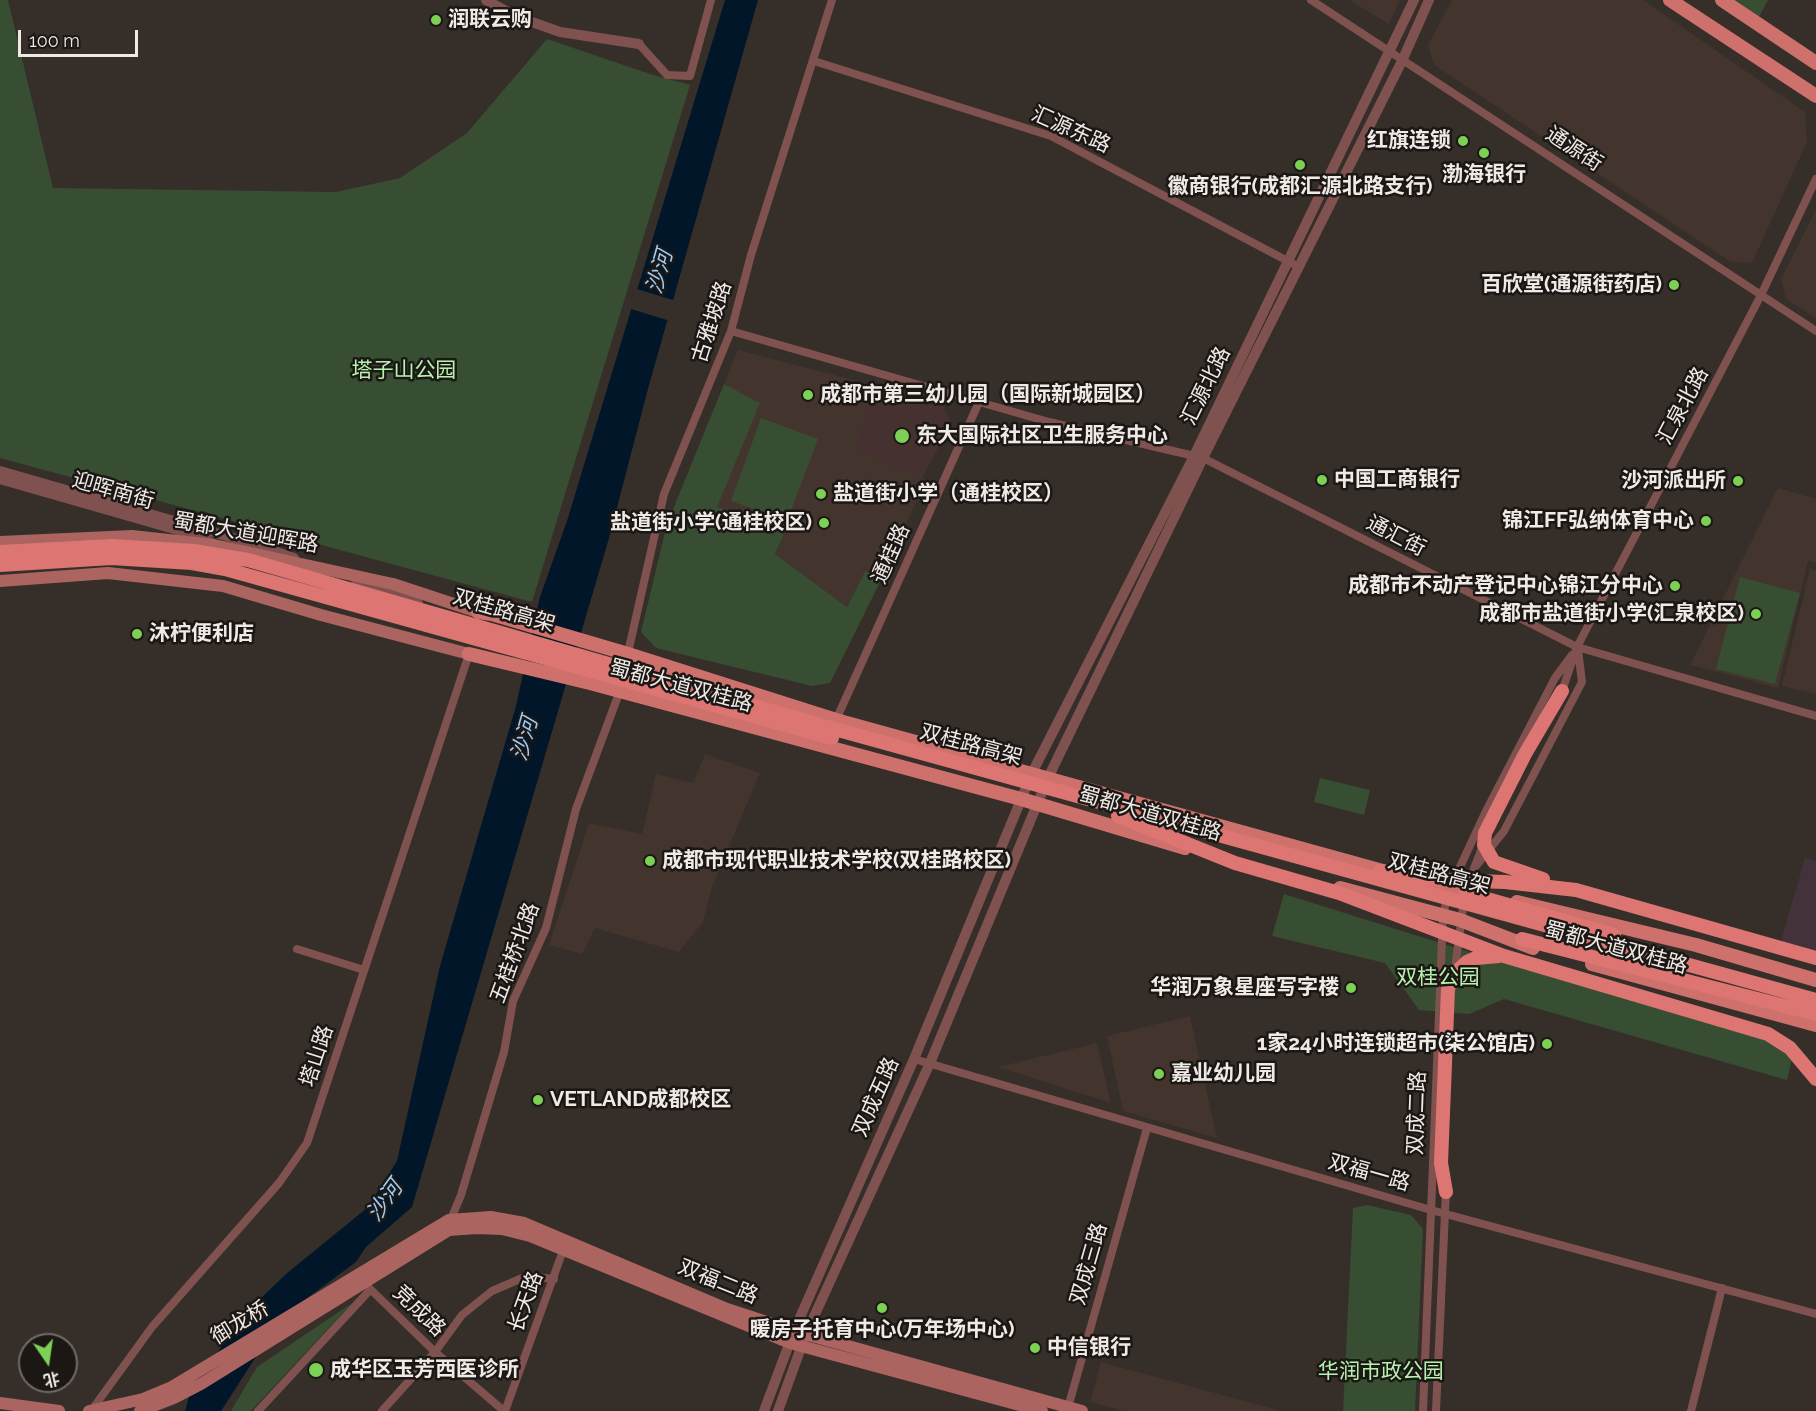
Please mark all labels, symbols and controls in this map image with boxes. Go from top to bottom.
place label: 润联云购 [448,7,532,33]
marker: 润联云购 [429,13,443,27]
scale bar [21,18,141,56]
text: 100 m [29,30,80,51]
street label: 汇源东路 [1028,101,1114,159]
street label: 通源街 [1541,121,1607,177]
place label: 红旗连锁 [1367,128,1451,154]
marker: 红旗连锁 [1456,134,1470,148]
marker: 渤海银行 [1477,146,1491,160]
marker: 徽商银行(成都汇源北路支行) [1293,158,1307,172]
place label: 渤海银行 [1442,162,1526,188]
place label: 徽商银行(成都汇源北路支行) [1168,174,1432,200]
water label: 沙河 [641,247,679,297]
place label: 百欣堂(通源街药店) [1481,272,1662,298]
street label: 古雅坡路 [687,278,737,366]
marker: 百欣堂(通源街药店) [1667,278,1681,292]
street label: 汇源北路 [1176,343,1236,429]
park label: 塔子山公园 [352,358,456,384]
street label: 汇泉北路 [1652,363,1714,449]
place label: 成都市第三幼儿园（国际新城园区） [820,382,1156,408]
marker: 成都市第三幼儿园（国际新城园区） [801,388,815,402]
place label: 东大国际社区卫生服务中心 [916,423,1168,449]
marker: 东大国际社区卫生服务中心 [893,427,911,445]
street label: 迎晖南街 [69,467,157,515]
place label: 中国工商银行 [1334,467,1460,493]
place label: 沙河派出所 [1621,468,1726,494]
marker: 中国工商银行 [1315,473,1329,487]
marker: 沙河派出所 [1731,474,1745,488]
place label: 盐道街小学（通桂校区） [833,481,1064,507]
marker: 盐道街小学（通桂校区） [814,487,828,501]
street label: 蜀都大道迎晖路 [171,508,321,558]
place label: 锦江FF弘纳体育中心 [1502,508,1694,534]
place label: 盐道街小学(通桂校区) [610,510,812,536]
street label: 通汇街 [1362,510,1430,562]
marker: 锦江FF弘纳体育中心 [1699,514,1713,528]
marker: 盐道街小学(通桂校区) [817,516,831,530]
street label: 通桂路 [867,520,915,588]
place label: 成都市不动产登记中心锦江分中心 [1348,573,1663,599]
marker: 成都市不动产登记中心锦江分中心 [1668,579,1682,593]
street label: 双桂路高架 [450,584,558,638]
place label: 成都市盐道街小学(汇泉校区) [1479,601,1744,627]
marker: 成都市盐道街小学(汇泉校区) [1749,607,1763,621]
place label: 沐柠便利店 [149,621,254,647]
marker: 沐柠便利店 [130,627,144,641]
street label: 蜀都大道双桂路 [607,655,755,717]
water label: 沙河 [506,714,544,764]
street label: 双桂路高架 [917,719,1025,771]
street label: 蜀都大道双桂路 [1076,782,1224,846]
place label: 成都市现代职业技术学校(双桂路校区) [662,848,1011,874]
street label: 双桂路高架 [1385,848,1493,900]
marker: 成都市现代职业技术学校(双桂路校区) [643,854,657,868]
street label: 五桂桥北路 [485,899,545,1007]
street label: 蜀都大道双桂路 [1542,917,1690,979]
park label: 双桂公园 [1396,965,1480,991]
place label: 华润万象星座写字楼 [1150,975,1339,1001]
marker: 华润万象星座写字楼 [1344,981,1358,995]
street label: 塔山路 [295,1022,339,1090]
place label: 1家24小时连锁超市(柒公馆店) [1257,1031,1535,1057]
marker: 1家24小时连锁超市(柒公馆店) [1540,1037,1554,1051]
street label: 双成五路 [847,1054,905,1140]
place label: 嘉业幼儿园 [1171,1061,1276,1087]
marker: 嘉业幼儿园 [1152,1067,1166,1081]
street label: 双成二路 [1403,1071,1431,1155]
place label: VETLAND成都校区 [550,1087,731,1113]
marker: VETLAND成都校区 [531,1093,545,1107]
street label: 双福一路 [1325,1149,1413,1197]
water label: 沙河 [361,1175,409,1227]
street label: 双成三路 [1065,1220,1113,1308]
street label: 双福二路 [674,1255,762,1309]
street label: 长天路 [503,1268,549,1336]
street label: 竞成路 [388,1280,450,1342]
street label: 御龙桥 [207,1296,273,1350]
marker: 暖房子托育中心(万年场中心) [875,1301,889,1315]
place label: 暖房子托育中心(万年场中心) [750,1317,1014,1343]
north arrow [18,1333,78,1393]
place label: 中信银行 [1047,1335,1131,1361]
marker: 中信银行 [1028,1341,1042,1355]
place label: 成华区玉芳西医诊所 [330,1357,519,1383]
park label: 华润市政公园 [1318,1359,1444,1385]
marker: 成华区玉芳西医诊所 [307,1361,325,1379]
text: 北 [42,1368,62,1390]

